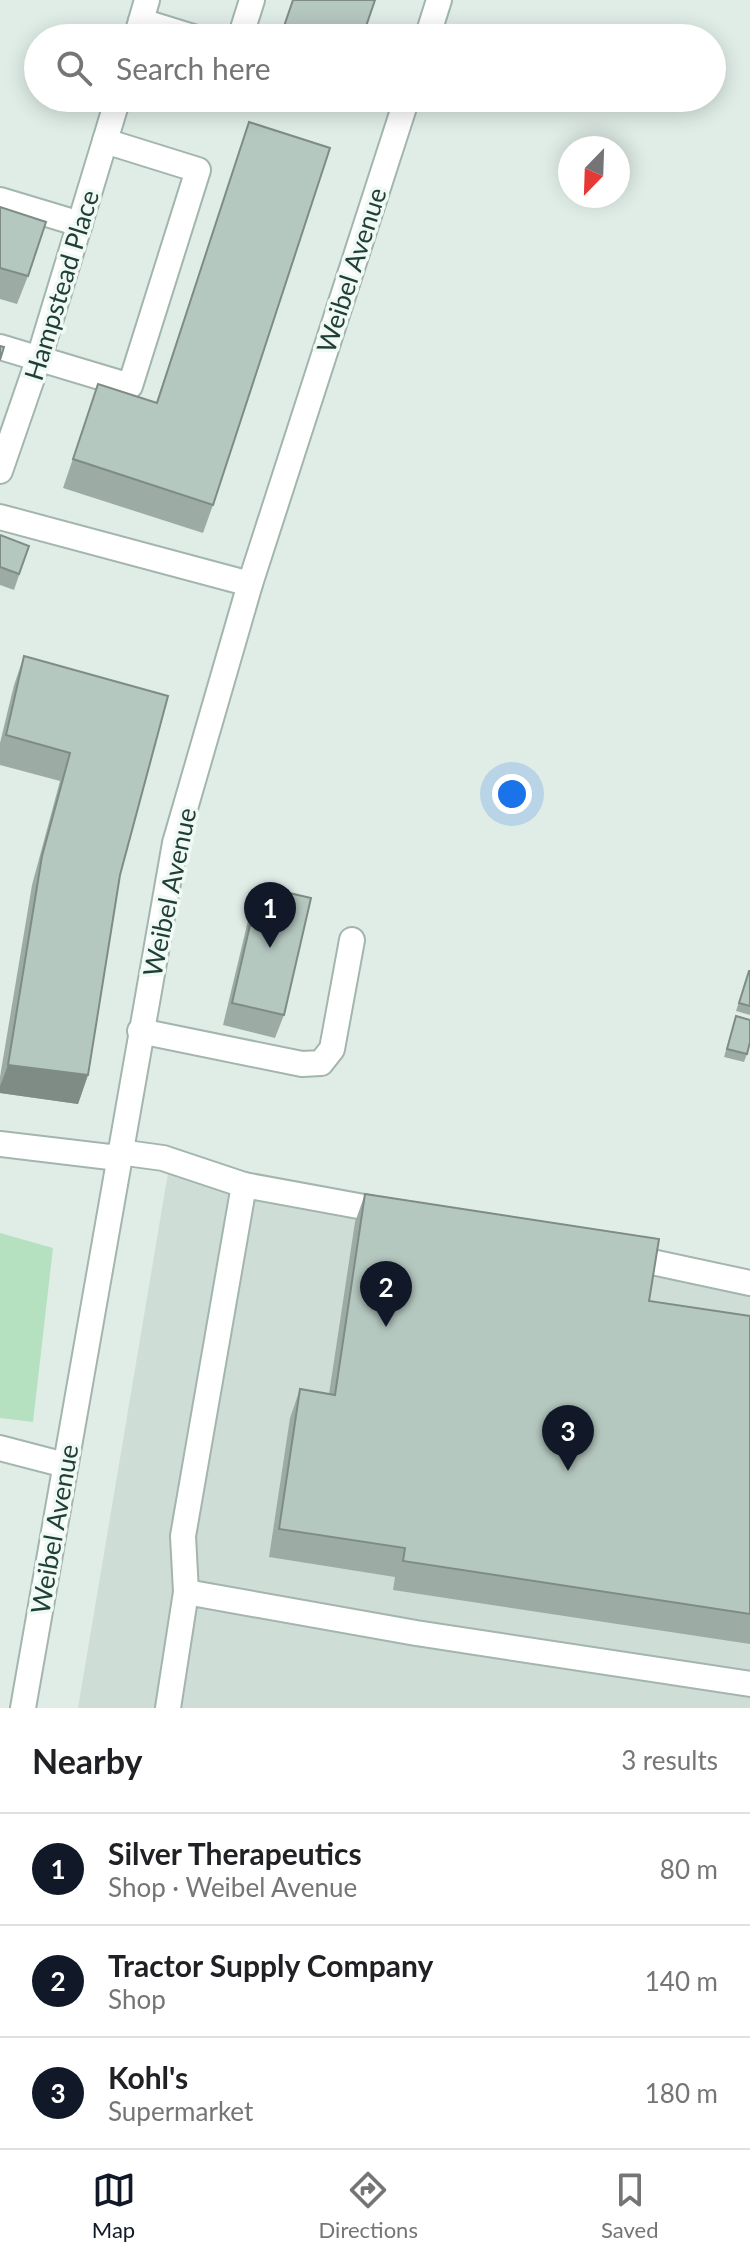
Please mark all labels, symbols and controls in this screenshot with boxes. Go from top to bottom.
search box [24,24,726,112]
icon: search [52,46,96,90]
text: Search here [116,50,271,86]
north arrow [558,136,630,208]
street label: Weibel Avenue [309,183,393,357]
street label: Hampstead Place [17,186,105,384]
your location [492,774,532,814]
street label: Weibel Avenue [135,805,203,979]
pin: 1 [244,882,296,948]
pin: 2 [360,1261,412,1327]
pin: 3 [542,1405,594,1471]
street label: Weibel Avenue [23,1442,85,1616]
text: Nearby [32,1740,143,1781]
text: 3 results [621,1744,718,1776]
text: Silver Therapeutics [108,1835,362,1871]
text: 1 [50,1853,66,1885]
text: 80 m [660,1853,718,1885]
text: Shop · Weibel Avenue [108,1871,357,1903]
text: Tractor Supply Company [108,1947,433,1983]
text: 2 [50,1965,66,1997]
text: 140 m [645,1965,718,1997]
text: Shop [108,1983,166,2015]
text: Kohl's [108,2059,188,2095]
text: 3 [50,2077,66,2109]
text: 180 m [645,2077,718,2109]
text: Supermarket [108,2095,253,2127]
tab: Map [92,2168,136,2243]
tab: Directions [319,2168,418,2243]
tab: Saved [601,2168,658,2243]

